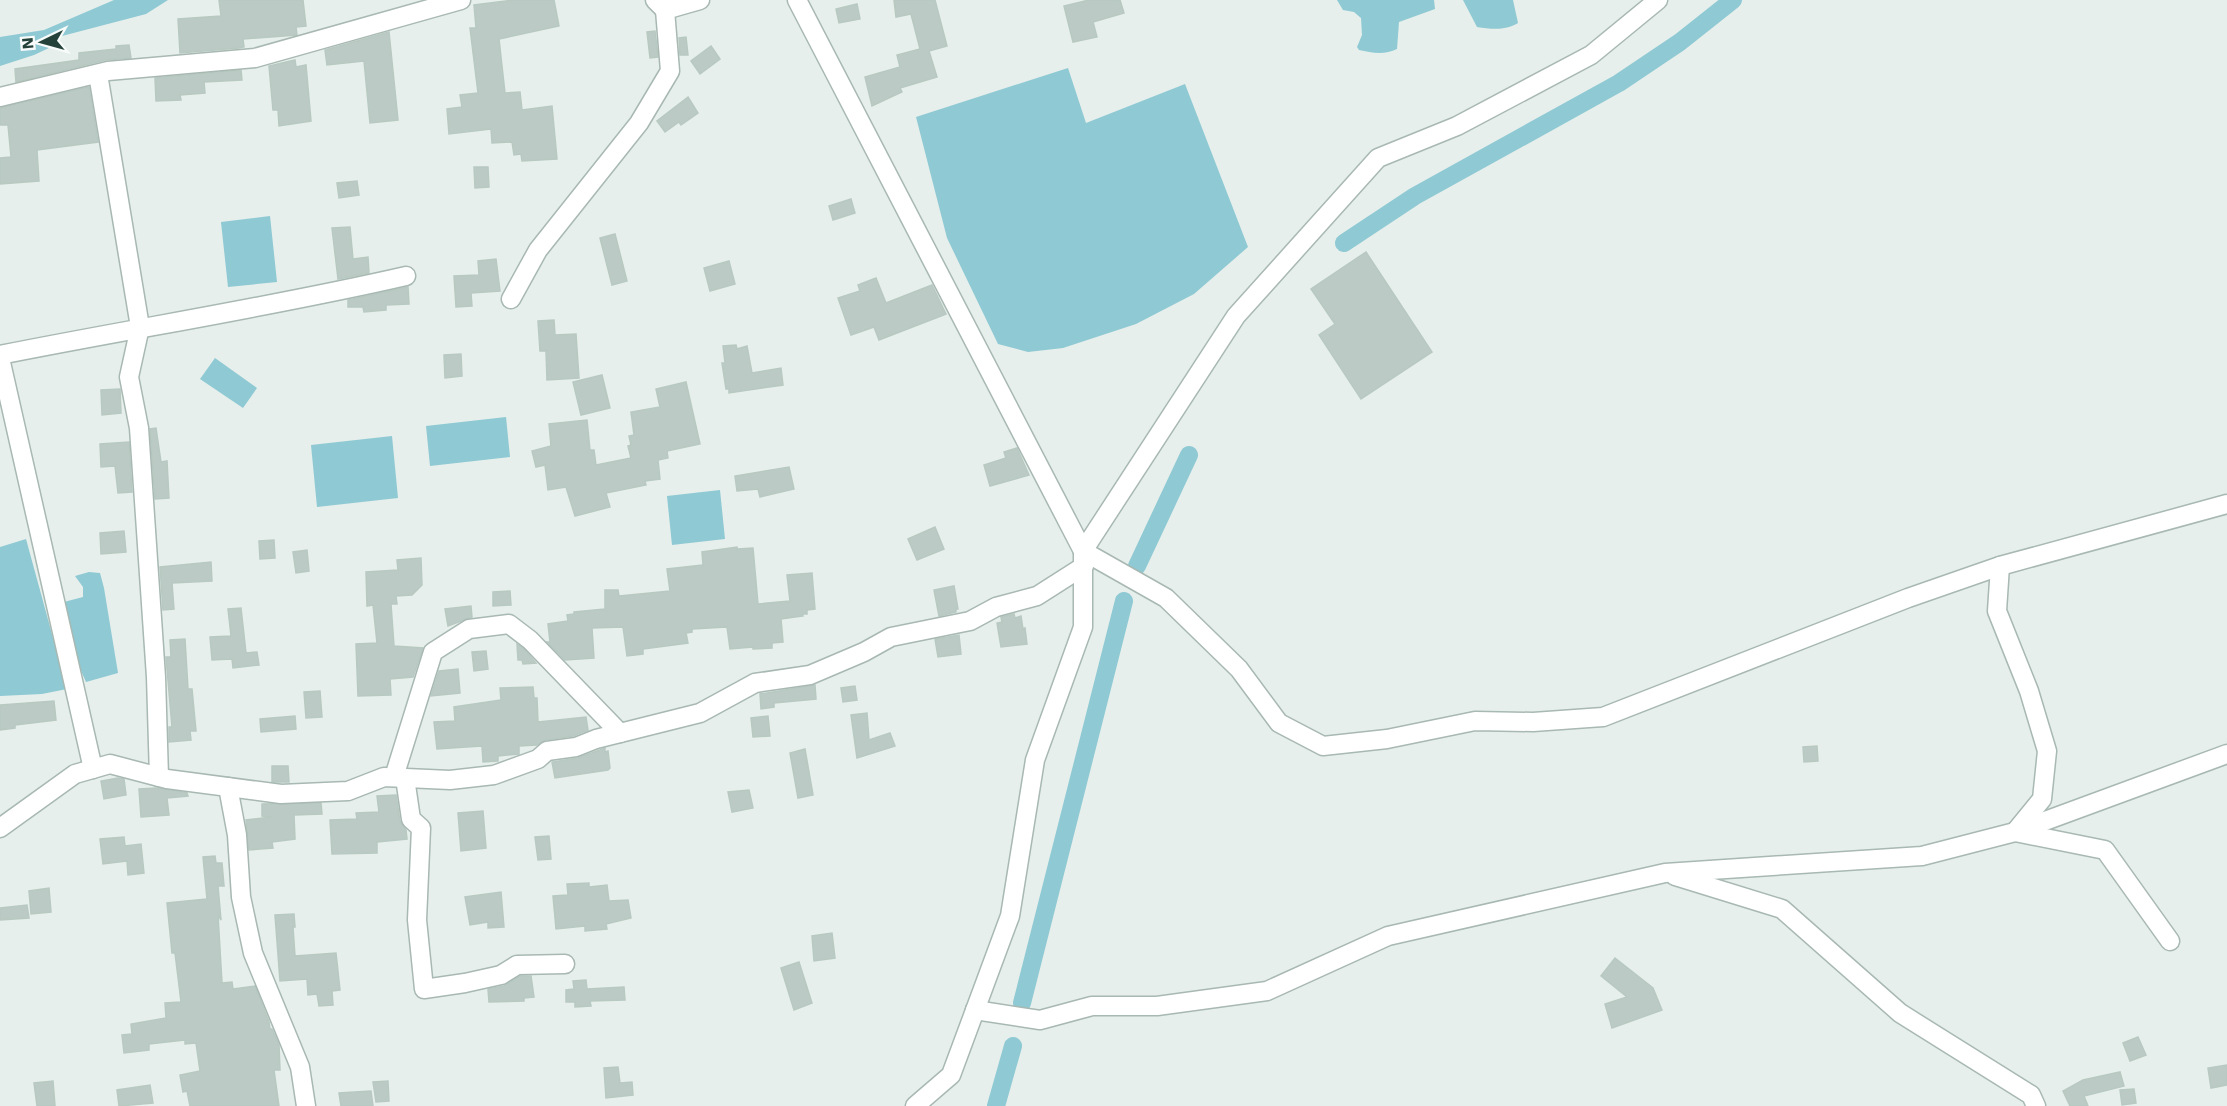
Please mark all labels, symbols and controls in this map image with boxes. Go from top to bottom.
north arrow [12,12,72,72]
text: N [18,37,38,50]

